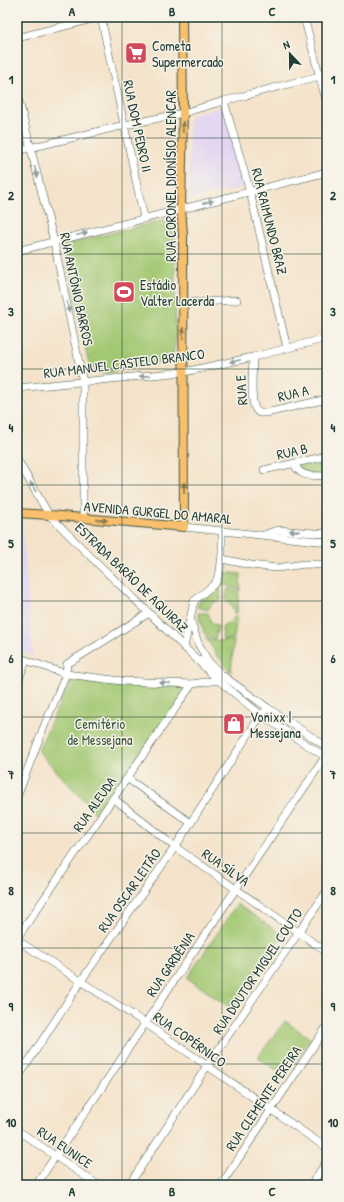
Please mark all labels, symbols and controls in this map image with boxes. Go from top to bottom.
text: A [69,2,76,20]
text: B [169,2,176,20]
text: C [268,2,276,20]
north arrow [270,34,310,74]
place label: Cometa Supermercado [152,36,224,72]
text: N [281,37,292,52]
supermarket icon: Cometa Supermercado [123,40,149,66]
text: 1 [9,70,14,88]
text: 1 [331,70,336,88]
street label: RUA DOM PEDRO II [119,78,157,174]
street label: RUA CORONEL DIONÍSIO ALENCAR [161,90,180,262]
one-way arrow [180,120,186,133]
one-way arrow [33,166,39,178]
street label: RUA RAIMUNDO BRAZ [248,166,292,276]
text: 2 [8,186,15,204]
text: 2 [330,186,337,204]
one-way arrow [202,198,214,204]
street label: RUA ANTÔNIO BARROS [56,231,98,348]
one-way arrow [76,231,88,237]
place label: Estádio Valter Lacerda [140,275,215,310]
sports icon: Estádio Valter Lacerda [111,279,137,305]
one-way arrow [65,301,71,314]
text: 3 [8,302,14,320]
text: 3 [330,302,336,320]
one-way arrow [180,326,186,339]
street label: RUA MANUEL CASTELO BRANCO [42,344,206,382]
one-way arrow [228,358,241,364]
one-way arrow [139,372,151,379]
street label: RUA E [230,374,252,406]
street label: RUA A [276,380,310,406]
text: 4 [9,418,14,436]
text: 4 [331,418,336,436]
street label: RUA B [275,438,309,464]
one-way arrow [30,481,37,493]
one-way arrow [181,481,187,494]
street label: AVENIDA GURGEL DO AMARAL [83,496,233,528]
one-way arrow [96,516,108,523]
street label: ESTRADA BARÃO DE AQUIRAZ [71,518,193,636]
one-way arrow [289,528,301,535]
text: 5 [8,534,14,552]
text: 5 [330,534,336,552]
text: 6 [8,649,14,667]
text: 6 [330,649,336,667]
one-way arrow [158,680,171,686]
place label: Vonixx | Messejana [250,707,301,743]
shop icon: Vonixx | Messejana [221,711,247,737]
park label: Cemitério de Messejana [67,714,133,750]
text: 7 [7,765,15,783]
text: 7 [329,765,337,783]
street label: RUA ALEUDA [68,772,120,835]
street label: RUA OSCAR LEITÃO [93,844,165,936]
street label: RUA SÍLVA [199,844,254,890]
text: 8 [8,881,14,899]
text: 8 [330,881,336,899]
street label: RUA DOUTOR MIGUEL COUTO [208,904,306,1038]
street label: RUA GARDÊNIA [141,928,199,1000]
text: 9 [9,997,14,1015]
text: 9 [331,997,336,1015]
street label: RUA COPÉRNICO [150,1007,230,1071]
street label: RUA CLEMENTE PEREIRA [221,1042,305,1154]
text: 10 [6,1113,16,1131]
text: 10 [328,1113,338,1131]
street label: RUA EUNICE [34,1122,96,1172]
text: A [69,1182,76,1200]
text: B [169,1182,176,1200]
text: C [268,1182,276,1200]

